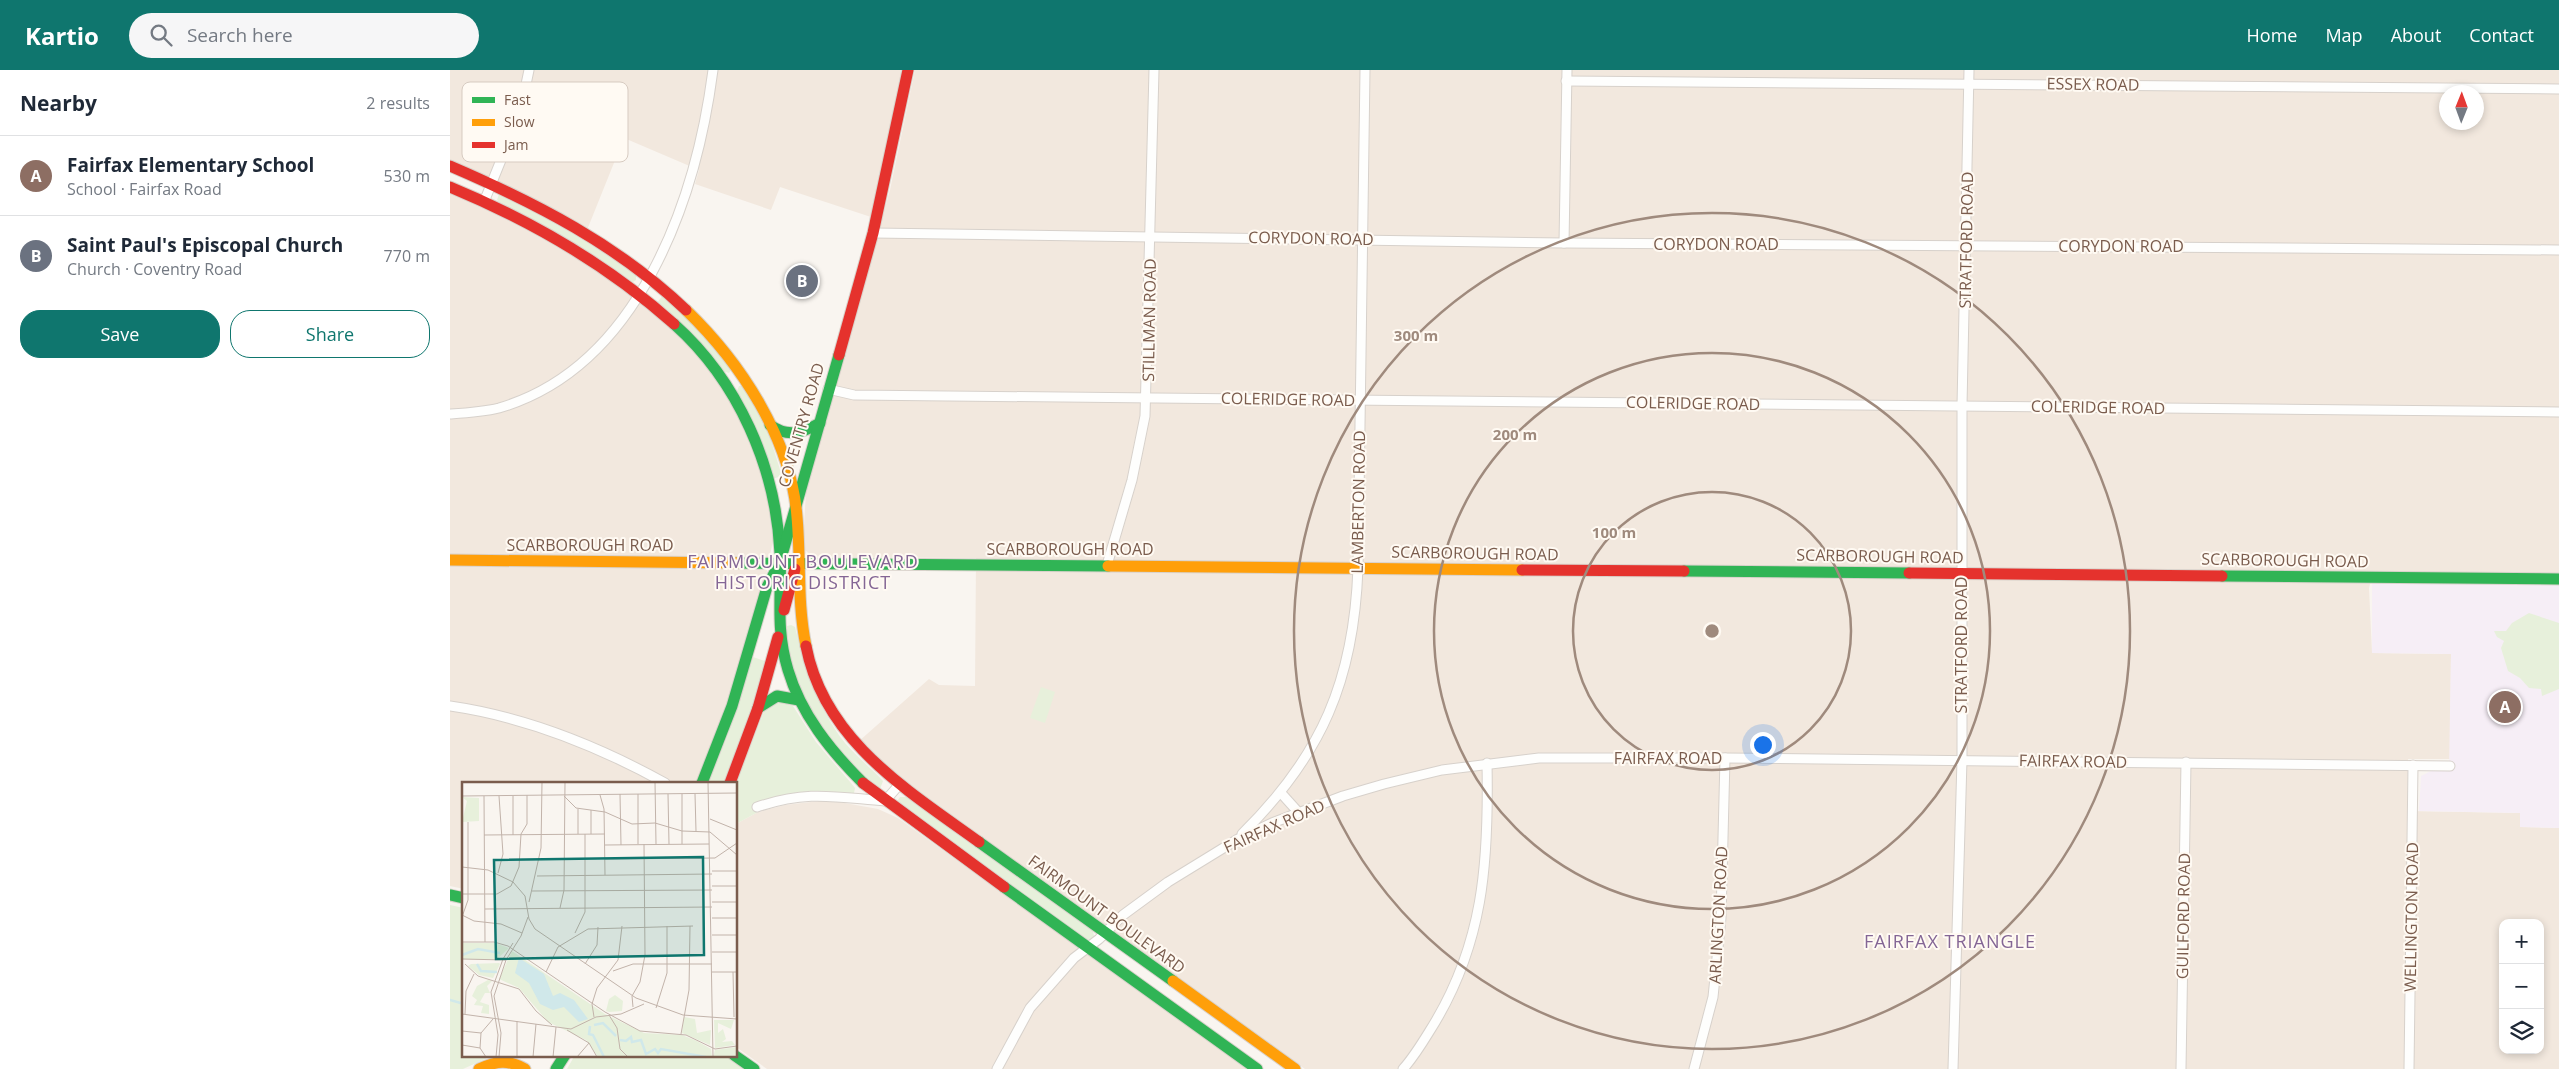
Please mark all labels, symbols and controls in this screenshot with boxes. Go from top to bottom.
search box [129,13,479,58]
text: Kartio [25,19,99,52]
icon: search [147,21,175,49]
text: Search here [187,22,293,48]
text: Home [2247,23,2297,47]
text: Map [2325,23,2363,47]
text: About [2391,23,2441,47]
text: Contact [2469,23,2534,47]
street label: ESSEX ROAD [2046,72,2140,96]
legend [462,82,628,162]
north arrow [2439,85,2484,130]
text: Nearby [20,89,97,117]
text: Fast [504,90,531,109]
text: 2 results [366,92,430,114]
text: Slow [504,112,535,131]
text: Jam [502,135,529,154]
text: Fairfax Elementary School [67,152,314,178]
text: A [30,165,42,187]
text: 530 m [384,165,430,187]
street label: STRATFORD ROAD [1954,171,1978,309]
text: School · Fairfax Road [67,178,222,200]
street label: CORYDON ROAD [1248,226,1374,250]
text: Saint Paul's Episcopal Church [67,232,343,258]
street label: CORYDON ROAD [1653,233,1779,255]
street label: CORYDON ROAD [2058,235,2184,257]
text: B [31,245,41,267]
text: 770 m [384,245,430,267]
text: Church · Coventry Road [67,258,242,280]
street label: STILLMAN ROAD [1137,258,1161,382]
pin: B [786,262,818,300]
button: Save [20,310,220,358]
button: Share [230,310,430,358]
text: 300 m [1394,325,1438,345]
street label: COVENTRY ROAD [773,360,829,490]
street label: COLERIDGE ROAD [1221,387,1355,411]
street label: COLERIDGE ROAD [1626,391,1760,415]
street label: COLERIDGE ROAD [2031,395,2165,419]
text: 200 m [1493,424,1537,444]
street label: LAMBERTON ROAD [1346,430,1370,574]
text: 100 m [1592,522,1636,542]
street label: SCARBOROUGH ROAD [506,534,674,556]
street label: SCARBOROUGH ROAD [986,538,1154,560]
street label: SCARBOROUGH ROAD [1391,541,1559,565]
street label: SCARBOROUGH ROAD [1796,544,1964,568]
street label: SCARBOROUGH ROAD [2201,548,2369,572]
district label: FAIRMOUNT BOULEVARD HISTORIC DISTRICT [687,549,919,594]
street label: STRATFORD ROAD [1950,577,1972,713]
centre of rings [1703,622,1721,640]
pin: A [2489,688,2521,726]
your location [1750,732,1776,758]
street label: FAIRFAX ROAD [1614,747,1722,769]
street label: FAIRFAX ROAD [2019,749,2127,773]
inset map [462,782,738,1056]
street label: FAIRFAX ROAD [1220,794,1328,858]
street label: WELLINGTON ROAD [2399,842,2423,992]
street label: ARLINGTON ROAD [1703,846,1733,984]
street label: FAIRMOUNT BOULEVARD [1024,850,1190,978]
street label: GUILFORD ROAD [2171,853,2195,979]
map controls [2499,919,2544,1054]
button: + [2499,919,2544,964]
district label: FAIRFAX TRIANGLE [1864,929,2036,953]
button: − [2499,964,2544,1009]
button: layers [2499,1009,2544,1054]

